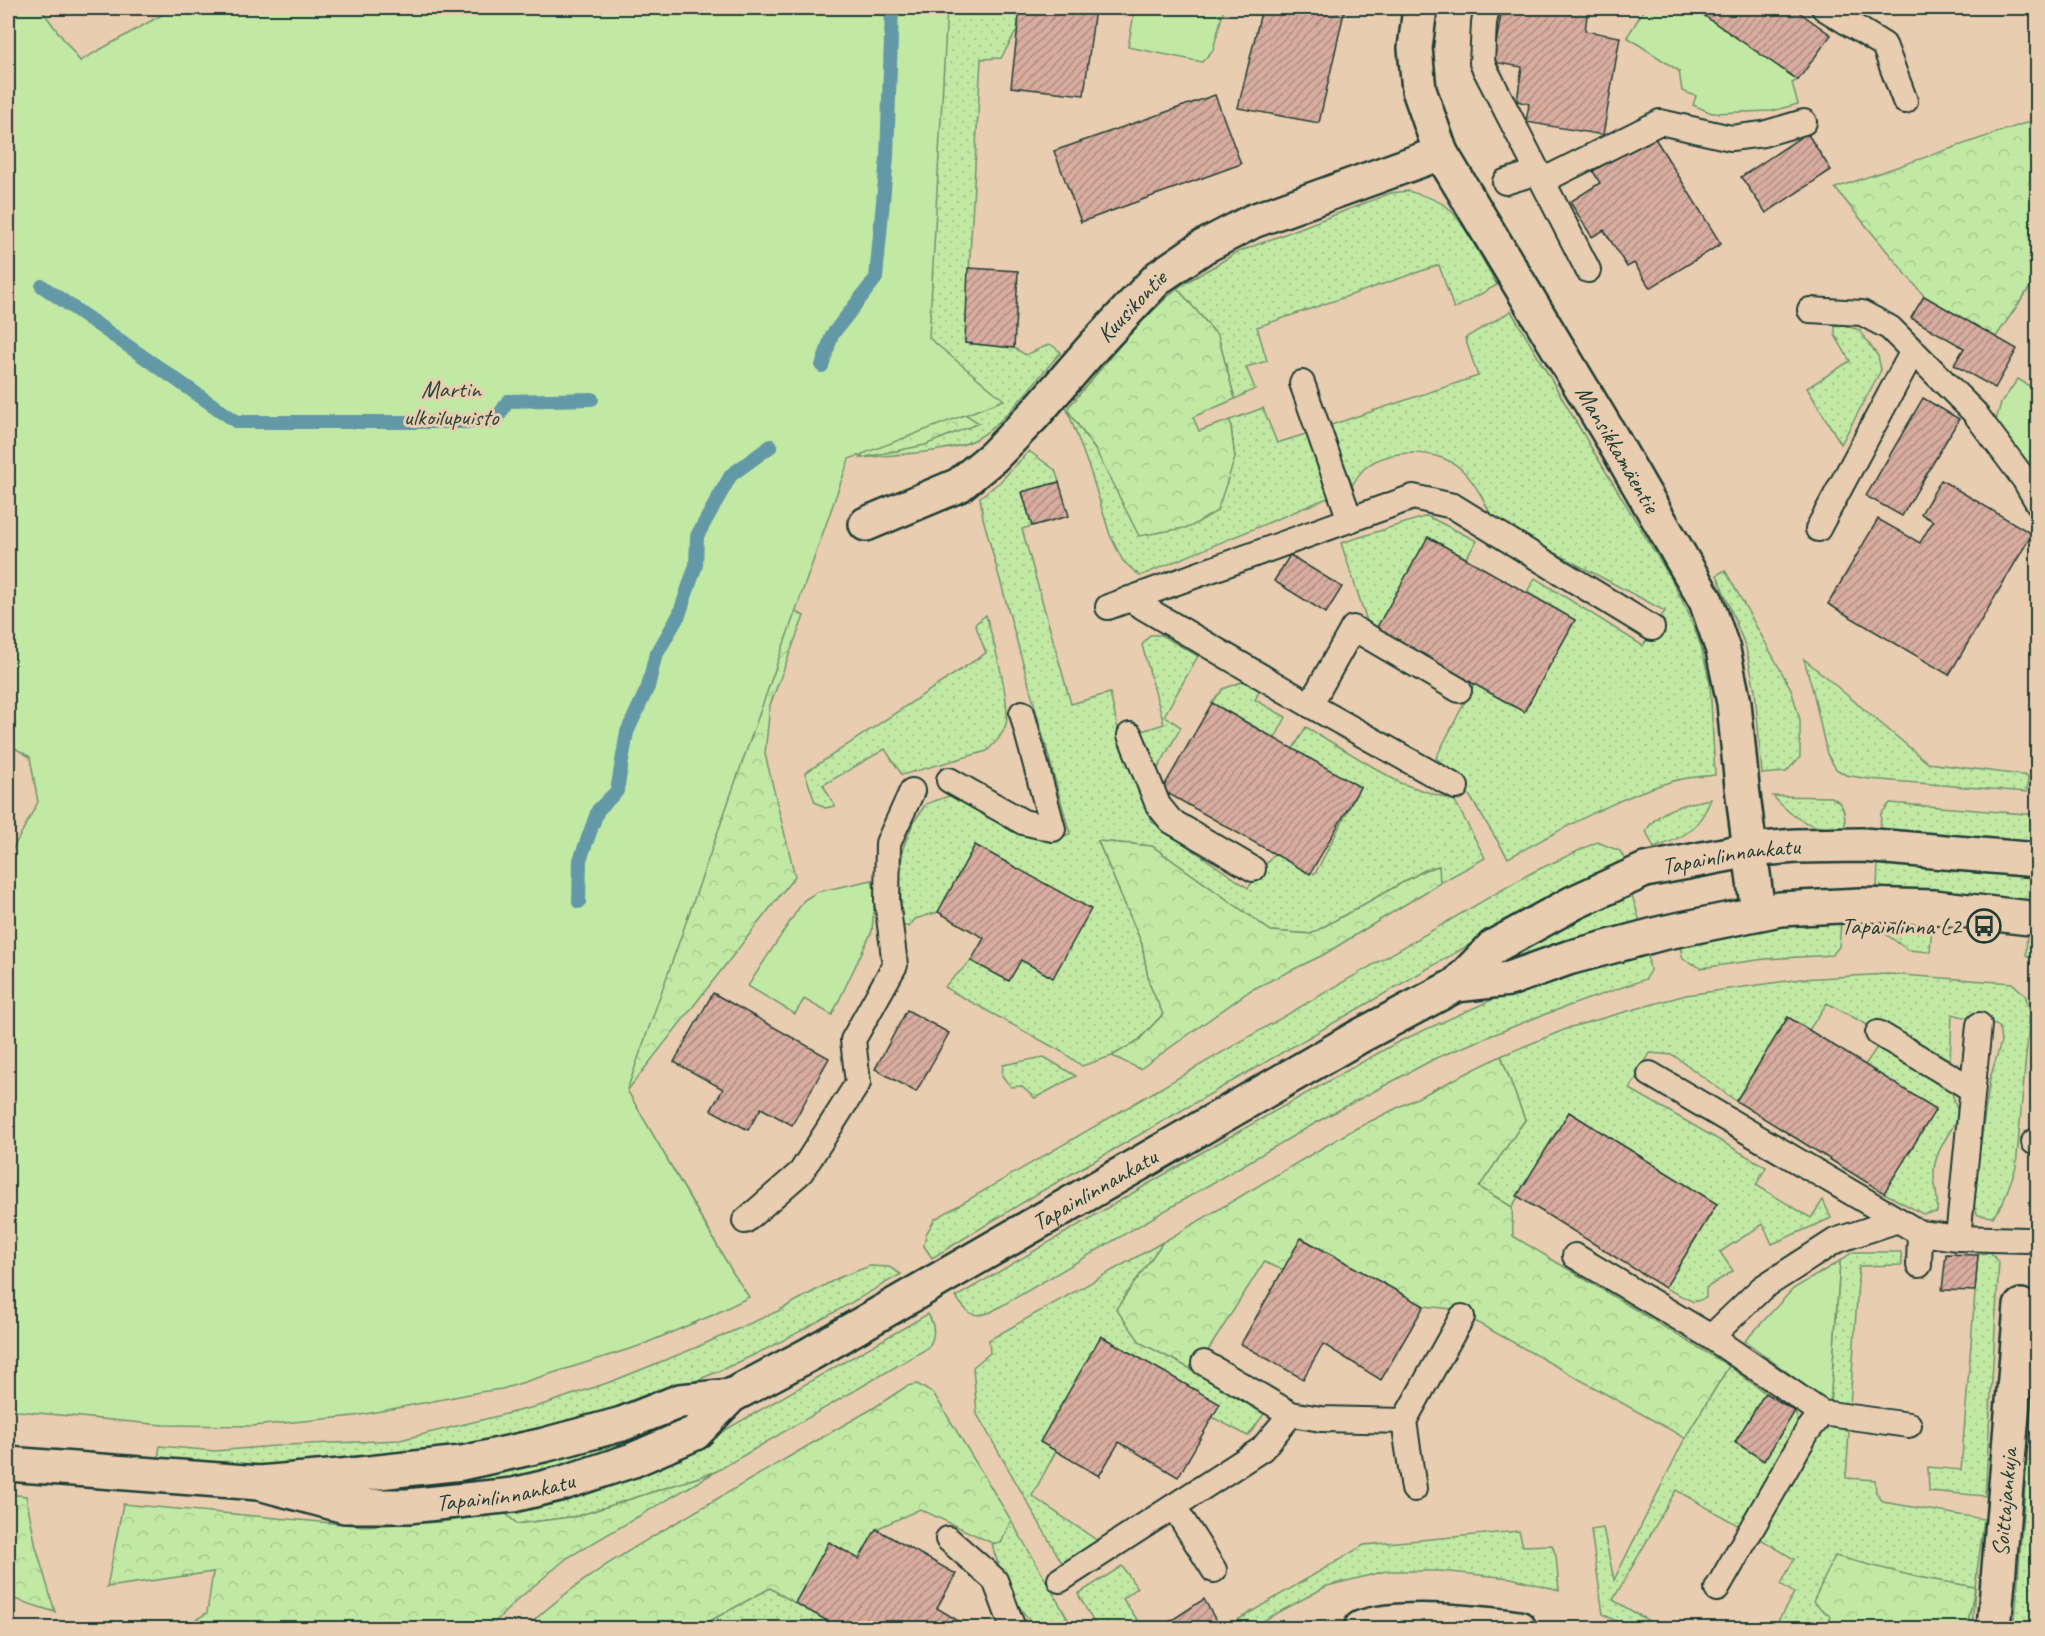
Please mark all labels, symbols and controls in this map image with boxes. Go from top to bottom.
street label: Kuusikontie [1090,261,1173,349]
park label: Martin ulkoilupuisto [404,374,500,432]
street label: Mansikkamäentie [1569,380,1668,520]
street label: Tapainlinnankatu [1659,831,1803,881]
bus stop icon: Tapainlinna L2 [1966,908,2002,944]
place label: Tapainlinna L2 [1841,911,1963,941]
street label: Tapainlinnankatu [1027,1141,1164,1237]
street label: Soittajankuja [1985,1445,2024,1558]
street label: Tapainlinnankatu [435,1465,580,1518]

